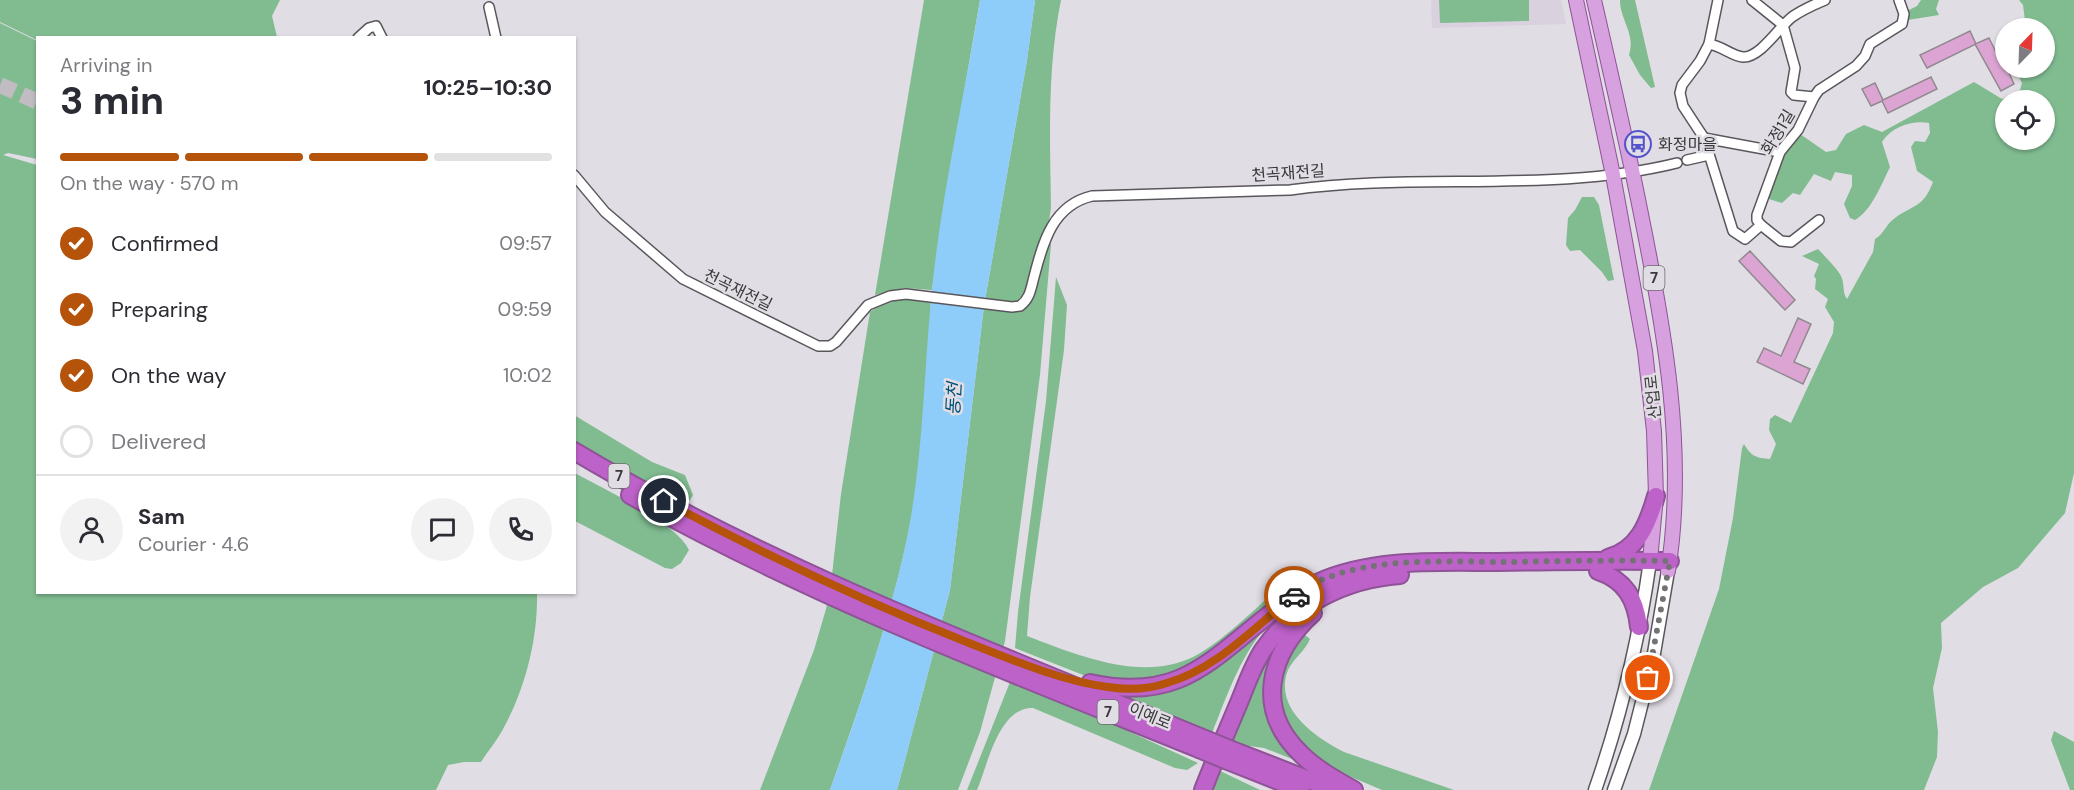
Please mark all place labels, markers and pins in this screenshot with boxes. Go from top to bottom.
bus stop icon: 화정마을 [1623,129,1653,159]
place label: 화정마을 [1658,134,1717,155]
pin [638,475,689,526]
pin [1622,652,1673,703]

